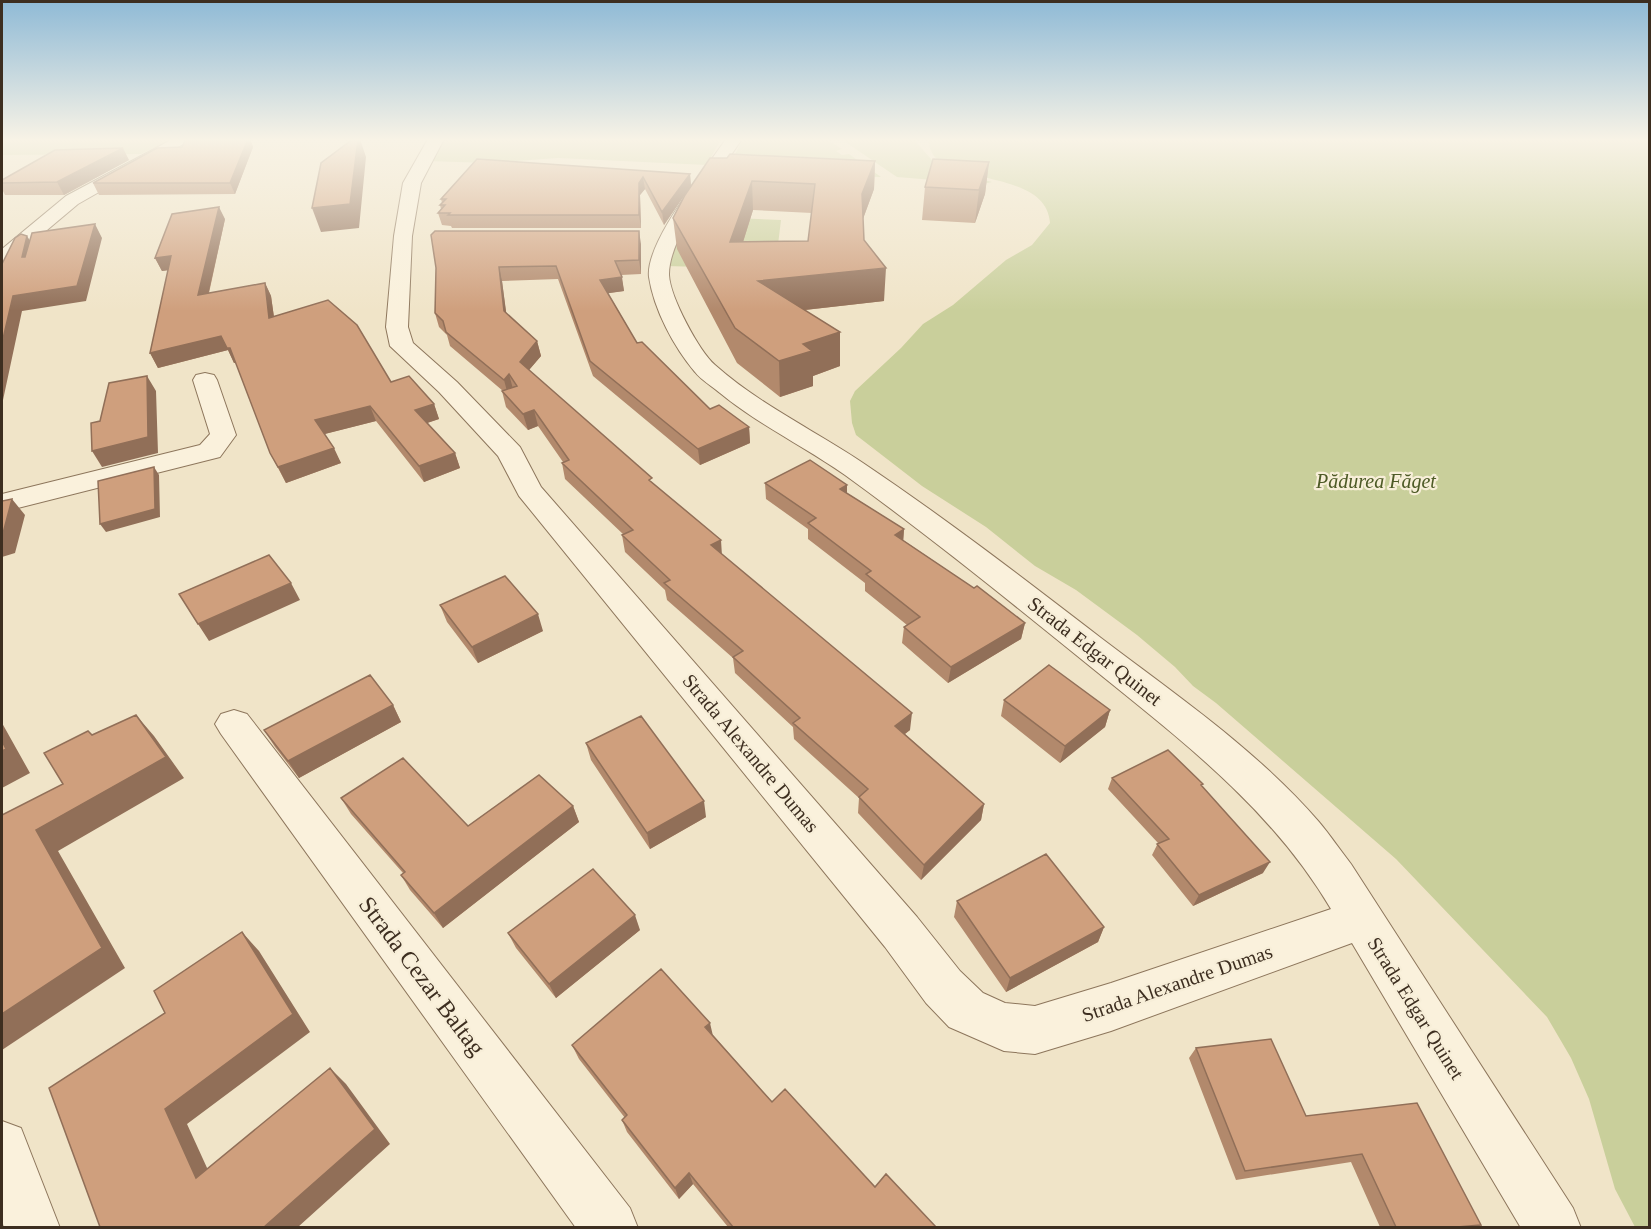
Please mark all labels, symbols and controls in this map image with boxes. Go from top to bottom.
park label: Pădurea Făget [1315,470,1436,493]
street label: Strada Edgar Quinet [1023,592,1166,711]
street label: Strada Alexandre Dumas [678,669,824,837]
street label: Strada Cezar Baltag [354,892,490,1060]
street label: Strada Edgar Quinet [1363,933,1469,1084]
street label: Strada Alexandre Dumas [1079,940,1275,1026]

